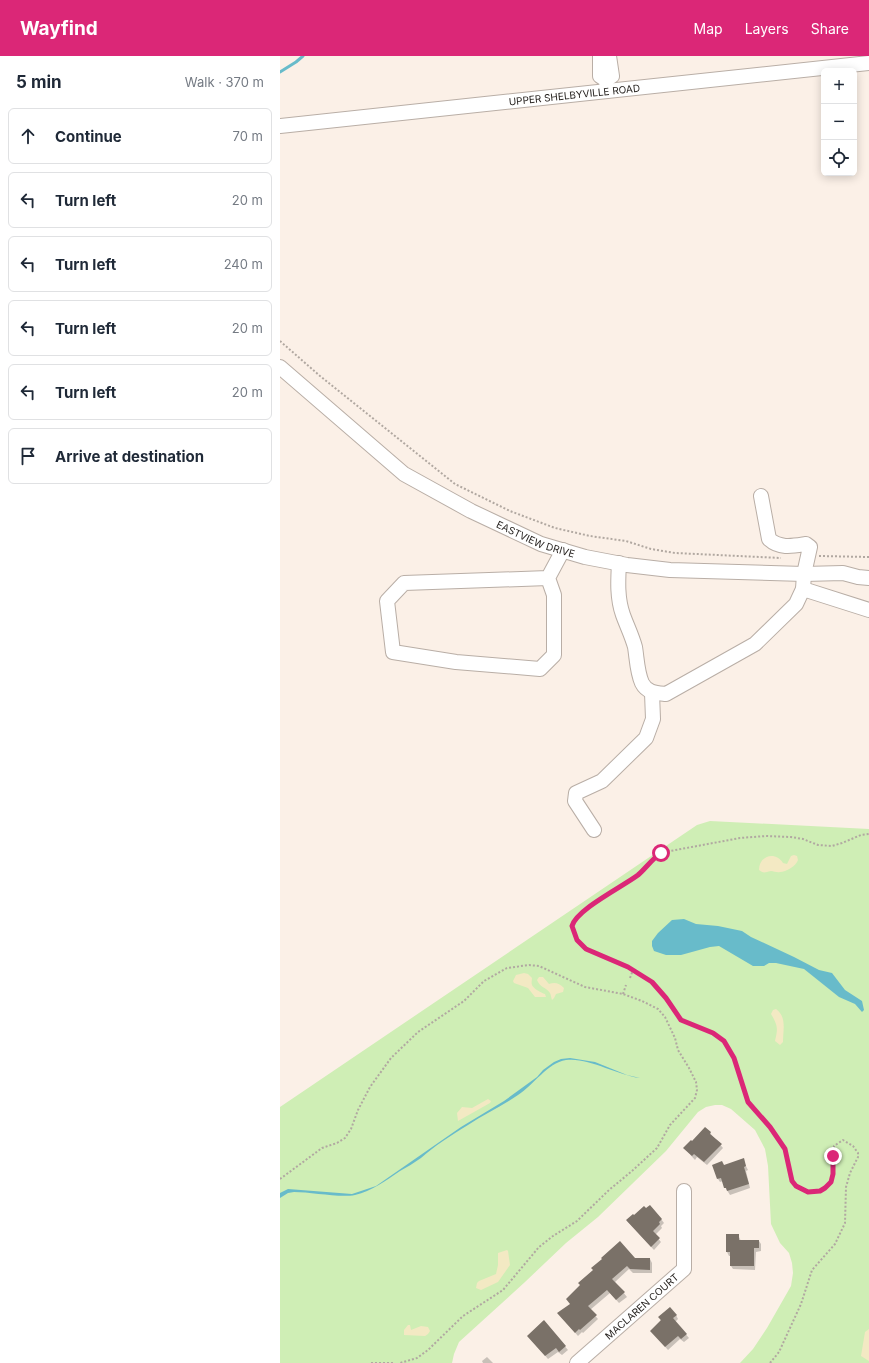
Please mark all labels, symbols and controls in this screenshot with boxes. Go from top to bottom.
text: Wayfind [20,17,98,40]
text: Map [694,20,723,37]
text: Layers [745,20,789,37]
text: Share [811,20,849,37]
map controls [821,68,857,176]
button: + [821,68,857,104]
text: 5 min [16,72,62,92]
text: Walk · 370 m [185,74,264,90]
street label: UPPER SHELBYVILLE ROAD [508,82,641,108]
button: − [821,104,857,140]
icon: ahead [17,125,39,147]
text: Continue [55,127,122,146]
text: 70 m [233,128,263,144]
button: locate [821,140,857,176]
icon: left [17,189,39,211]
text: Turn left [55,191,116,210]
text: 20 m [232,192,263,208]
icon: left [17,253,39,275]
text: Turn left [55,255,116,274]
text: 240 m [224,256,263,272]
icon: left [17,317,39,339]
text: Turn left [55,319,116,338]
text: 20 m [232,320,263,336]
icon: left [17,381,39,403]
text: Turn left [55,383,116,402]
text: 20 m [232,384,263,400]
icon: arrive [17,445,39,467]
text: Arrive at destination [55,447,204,466]
street label: EASTVIEW DRIVE [495,518,576,560]
route start [652,844,670,862]
route end [824,1147,842,1165]
street label: MACLAREN COURT [602,1271,681,1342]

